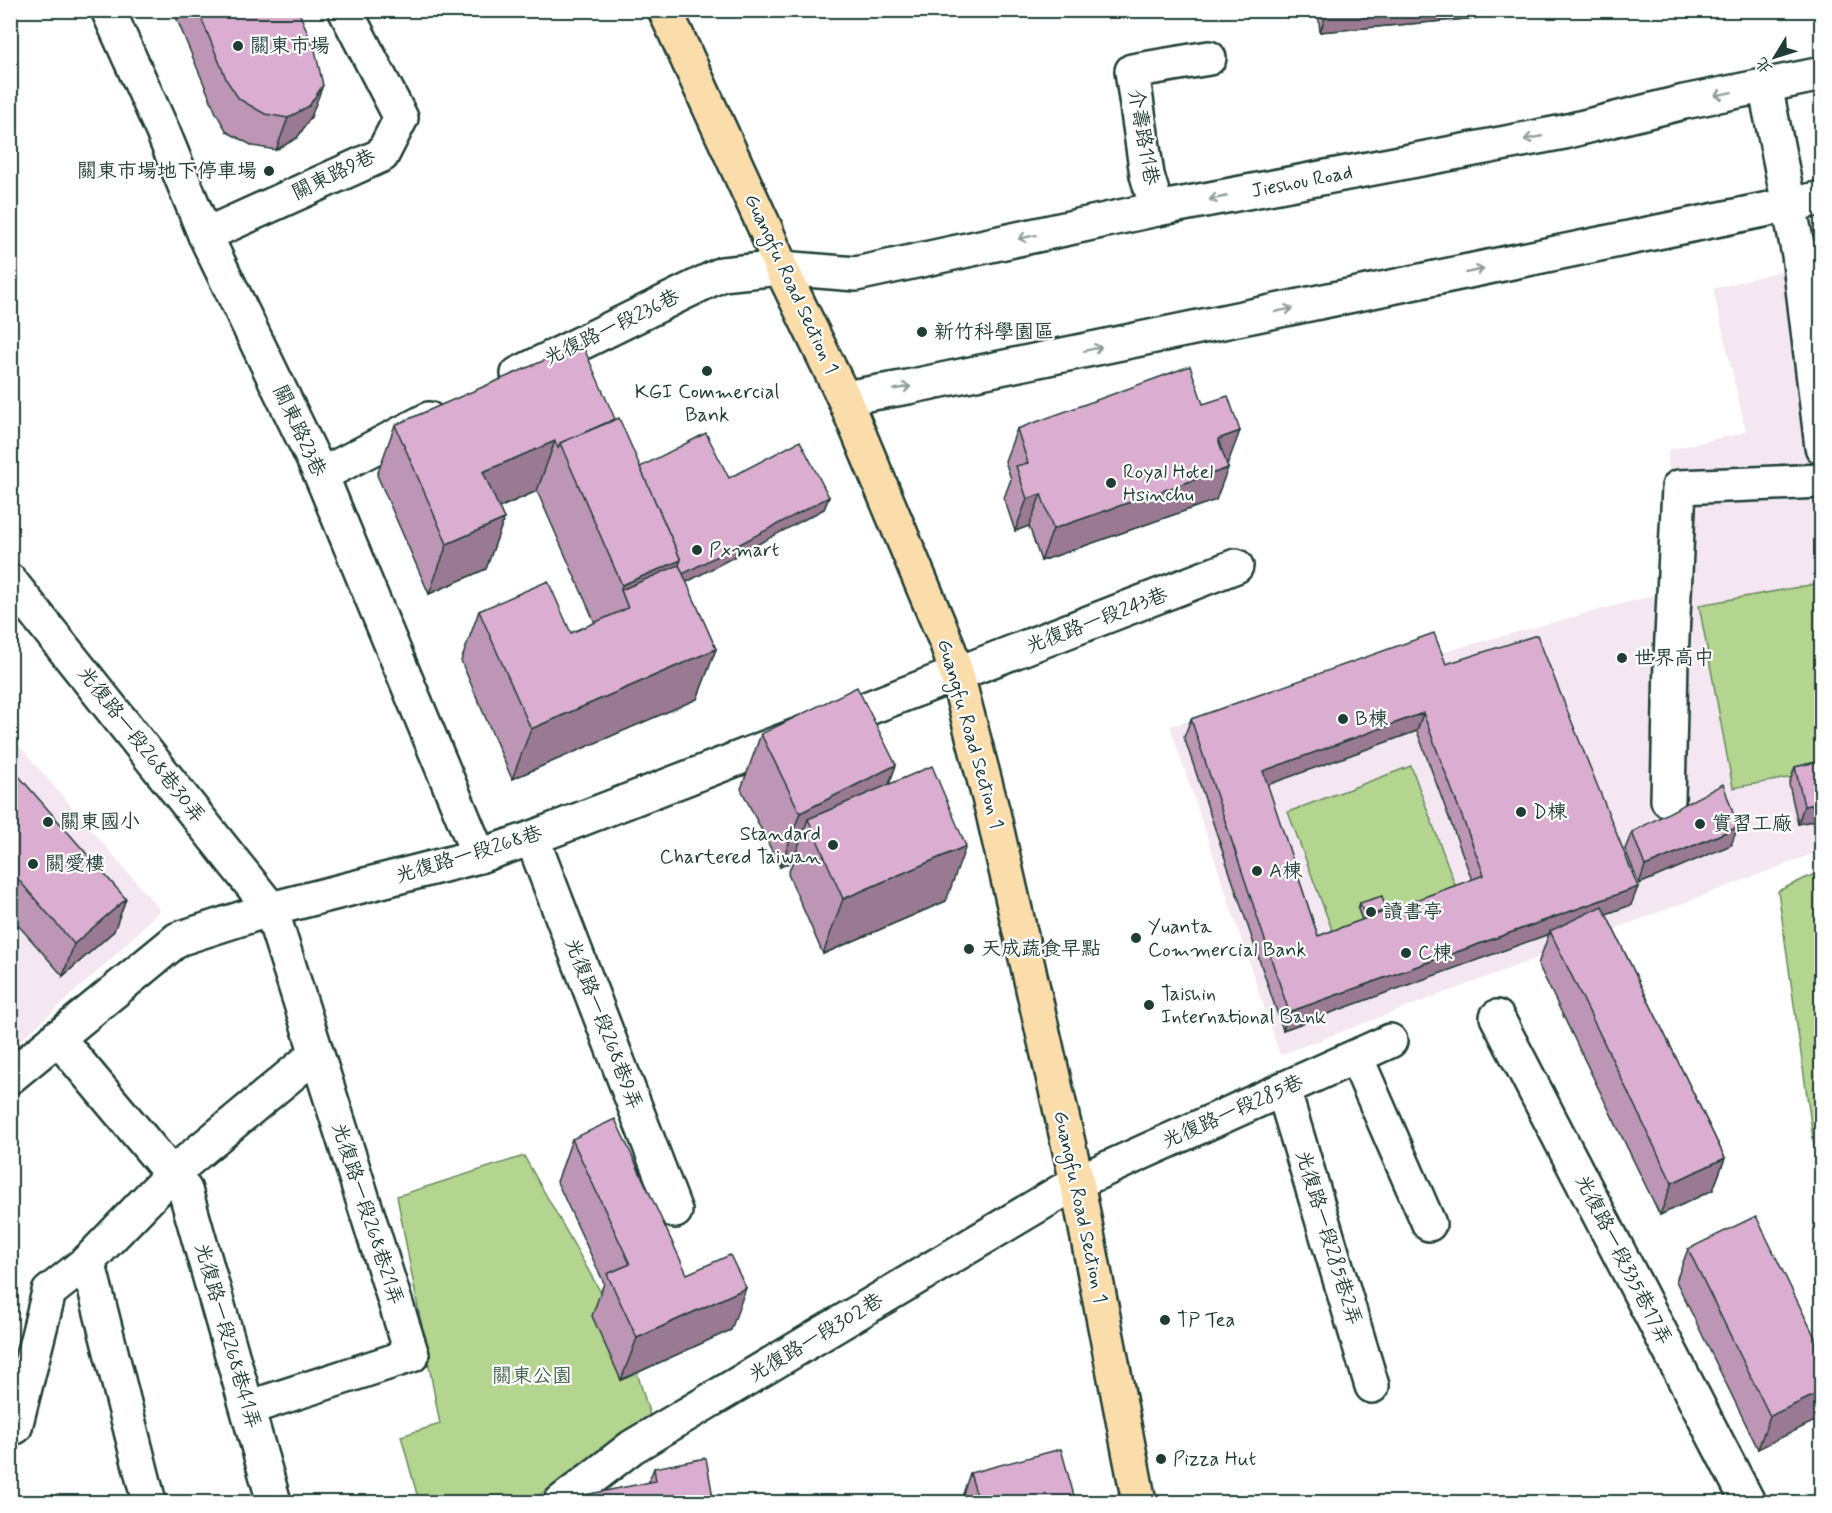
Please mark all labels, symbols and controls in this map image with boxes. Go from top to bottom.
north arrow [1745,27,1805,87]
place label: 關東市場 [250,33,330,60]
marker: 關東市場 [231,39,245,53]
text: 北 [1751,53,1778,78]
street label: 介壽路11巷 [1121,87,1165,188]
one-way arrow [1714,89,1733,100]
one-way arrow [1524,133,1543,144]
street label: 關東路9巷 [288,143,381,207]
place label: 關東市場地下停車場 [77,158,257,185]
street label: Jieshou Road [1249,159,1355,205]
marker: 關東市場地下停車場 [262,164,276,178]
street label: Guangfu Road Section 1 [736,189,845,379]
one-way arrow [1208,193,1228,204]
one-way arrow [1017,232,1036,244]
one-way arrow [1465,265,1484,276]
street label: 光復路一段236巷 [540,283,685,373]
one-way arrow [1274,304,1293,315]
place label: 新竹科學園區 [934,319,1054,346]
marker: 新竹科學園區 [915,325,929,339]
one-way arrow [1083,343,1102,354]
marker: KGI Commercial Bank [700,364,714,378]
place label: KGI Commercial Bank [635,379,779,429]
street label: 關東路23巷 [266,381,332,482]
one-way arrow [891,382,911,393]
place label: Royal Hotel Hsinchu [1123,459,1213,509]
marker: Royal Hotel Hsinchu [1104,476,1118,490]
place label: Pxmart [709,537,779,564]
marker: Pxmart [690,543,704,557]
street label: 光復路一段243巷 [1022,581,1173,661]
street label: Guangfu Road Section 1 [929,636,1010,832]
place label: 世界高中 [1634,645,1714,672]
marker: 世界高中 [1615,651,1629,665]
street label: 光復路一段268巷30弄 [71,661,211,829]
place label: B棟 [1355,706,1389,733]
marker: B棟 [1336,712,1350,726]
place label: D棟 [1533,799,1568,826]
marker: D棟 [1514,805,1528,819]
place label: 關東國小 [60,809,140,836]
place label: 實習工廠 [1712,811,1792,838]
marker: 關東國小 [41,815,55,829]
marker: 實習工廠 [1693,817,1707,831]
street label: 光復路一段268巷 [393,820,546,890]
place label: Standard Chartered Taiwan [659,821,821,871]
marker: Standard Chartered Taiwan [826,838,840,852]
place label: 關愛樓 [45,851,105,878]
marker: 關愛樓 [26,857,40,871]
place label: A棟 [1269,858,1303,885]
marker: A棟 [1250,864,1264,878]
place label: 讀書亭 [1383,899,1443,926]
marker: 讀書亭 [1364,905,1378,919]
place label: Yuanta Commercial Bank [1148,914,1306,964]
marker: Yuanta Commercial Bank [1129,931,1143,945]
street label: 光復路一段268巷9弄 [558,934,648,1114]
place label: 天成蔬食早點 [981,936,1101,963]
place label: C棟 [1418,940,1453,967]
marker: 天成蔬食早點 [962,942,976,956]
marker: C棟 [1399,946,1413,960]
place label: Taishin International Bank [1161,981,1326,1031]
marker: Taishin International Bank [1142,998,1156,1012]
street label: 光復路一段285巷 [1158,1068,1309,1155]
street label: Guangfu Road Section 1 [1045,1108,1114,1306]
street label: 光復路一段268巷21弄 [325,1119,409,1309]
street label: 光復路一段285巷2弄 [1289,1147,1367,1329]
street label: 光復路一段335巷17弄 [1568,1170,1678,1350]
street label: 光復路一段268巷41弄 [188,1240,266,1432]
street label: 光復路一段302巷 [744,1287,889,1389]
place label: TP Tea [1177,1307,1235,1334]
marker: TP Tea [1158,1313,1172,1327]
park label: 關東公園 [492,1363,572,1390]
place label: Pizza Hut [1173,1446,1256,1473]
marker: Pizza Hut [1154,1452,1168,1466]

